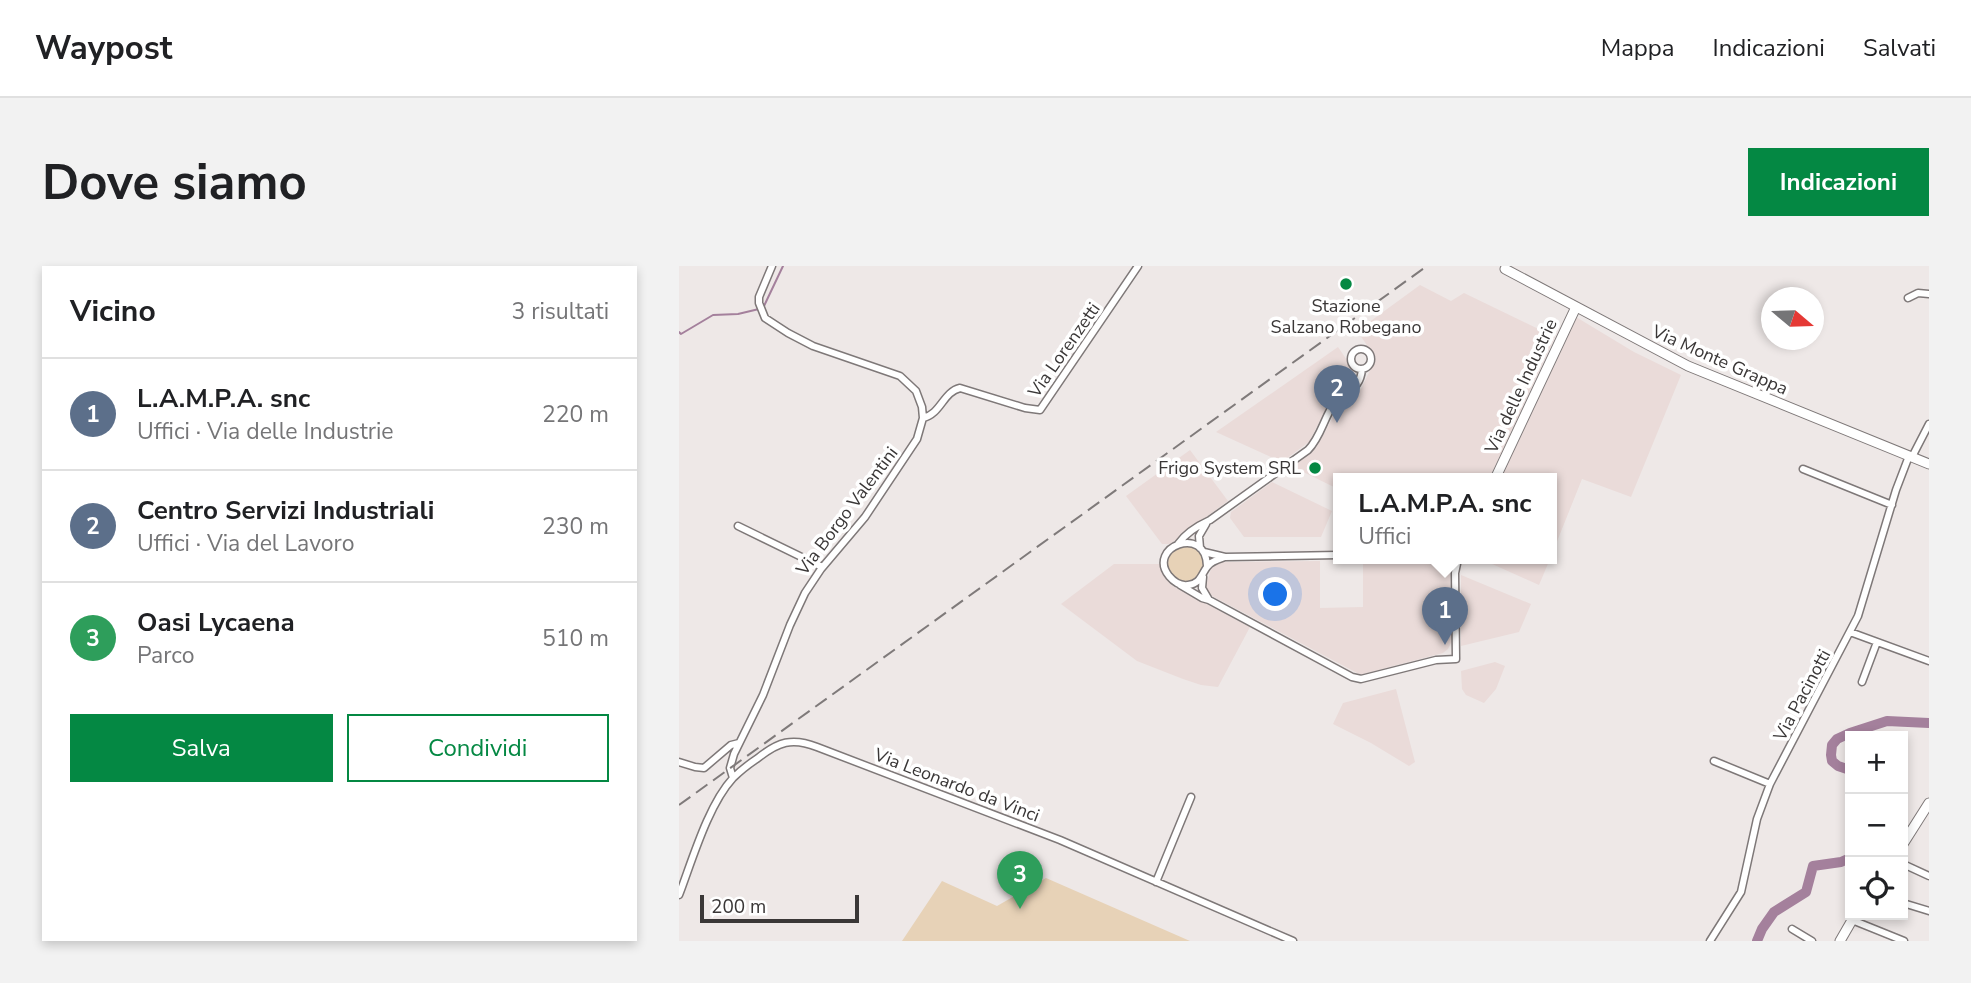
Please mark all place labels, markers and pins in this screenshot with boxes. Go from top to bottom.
marker: Stazione Salzano Robegano [1338,276,1354,292]
place label: Stazione Salzano Robegano [1271,294,1421,339]
pin: 2 [1314,365,1360,423]
place label: Frigo System SRL [1158,456,1301,480]
marker: Frigo System SRL [1307,460,1323,476]
pin: 1 [1422,587,1468,645]
pin: 3 [997,851,1043,909]

